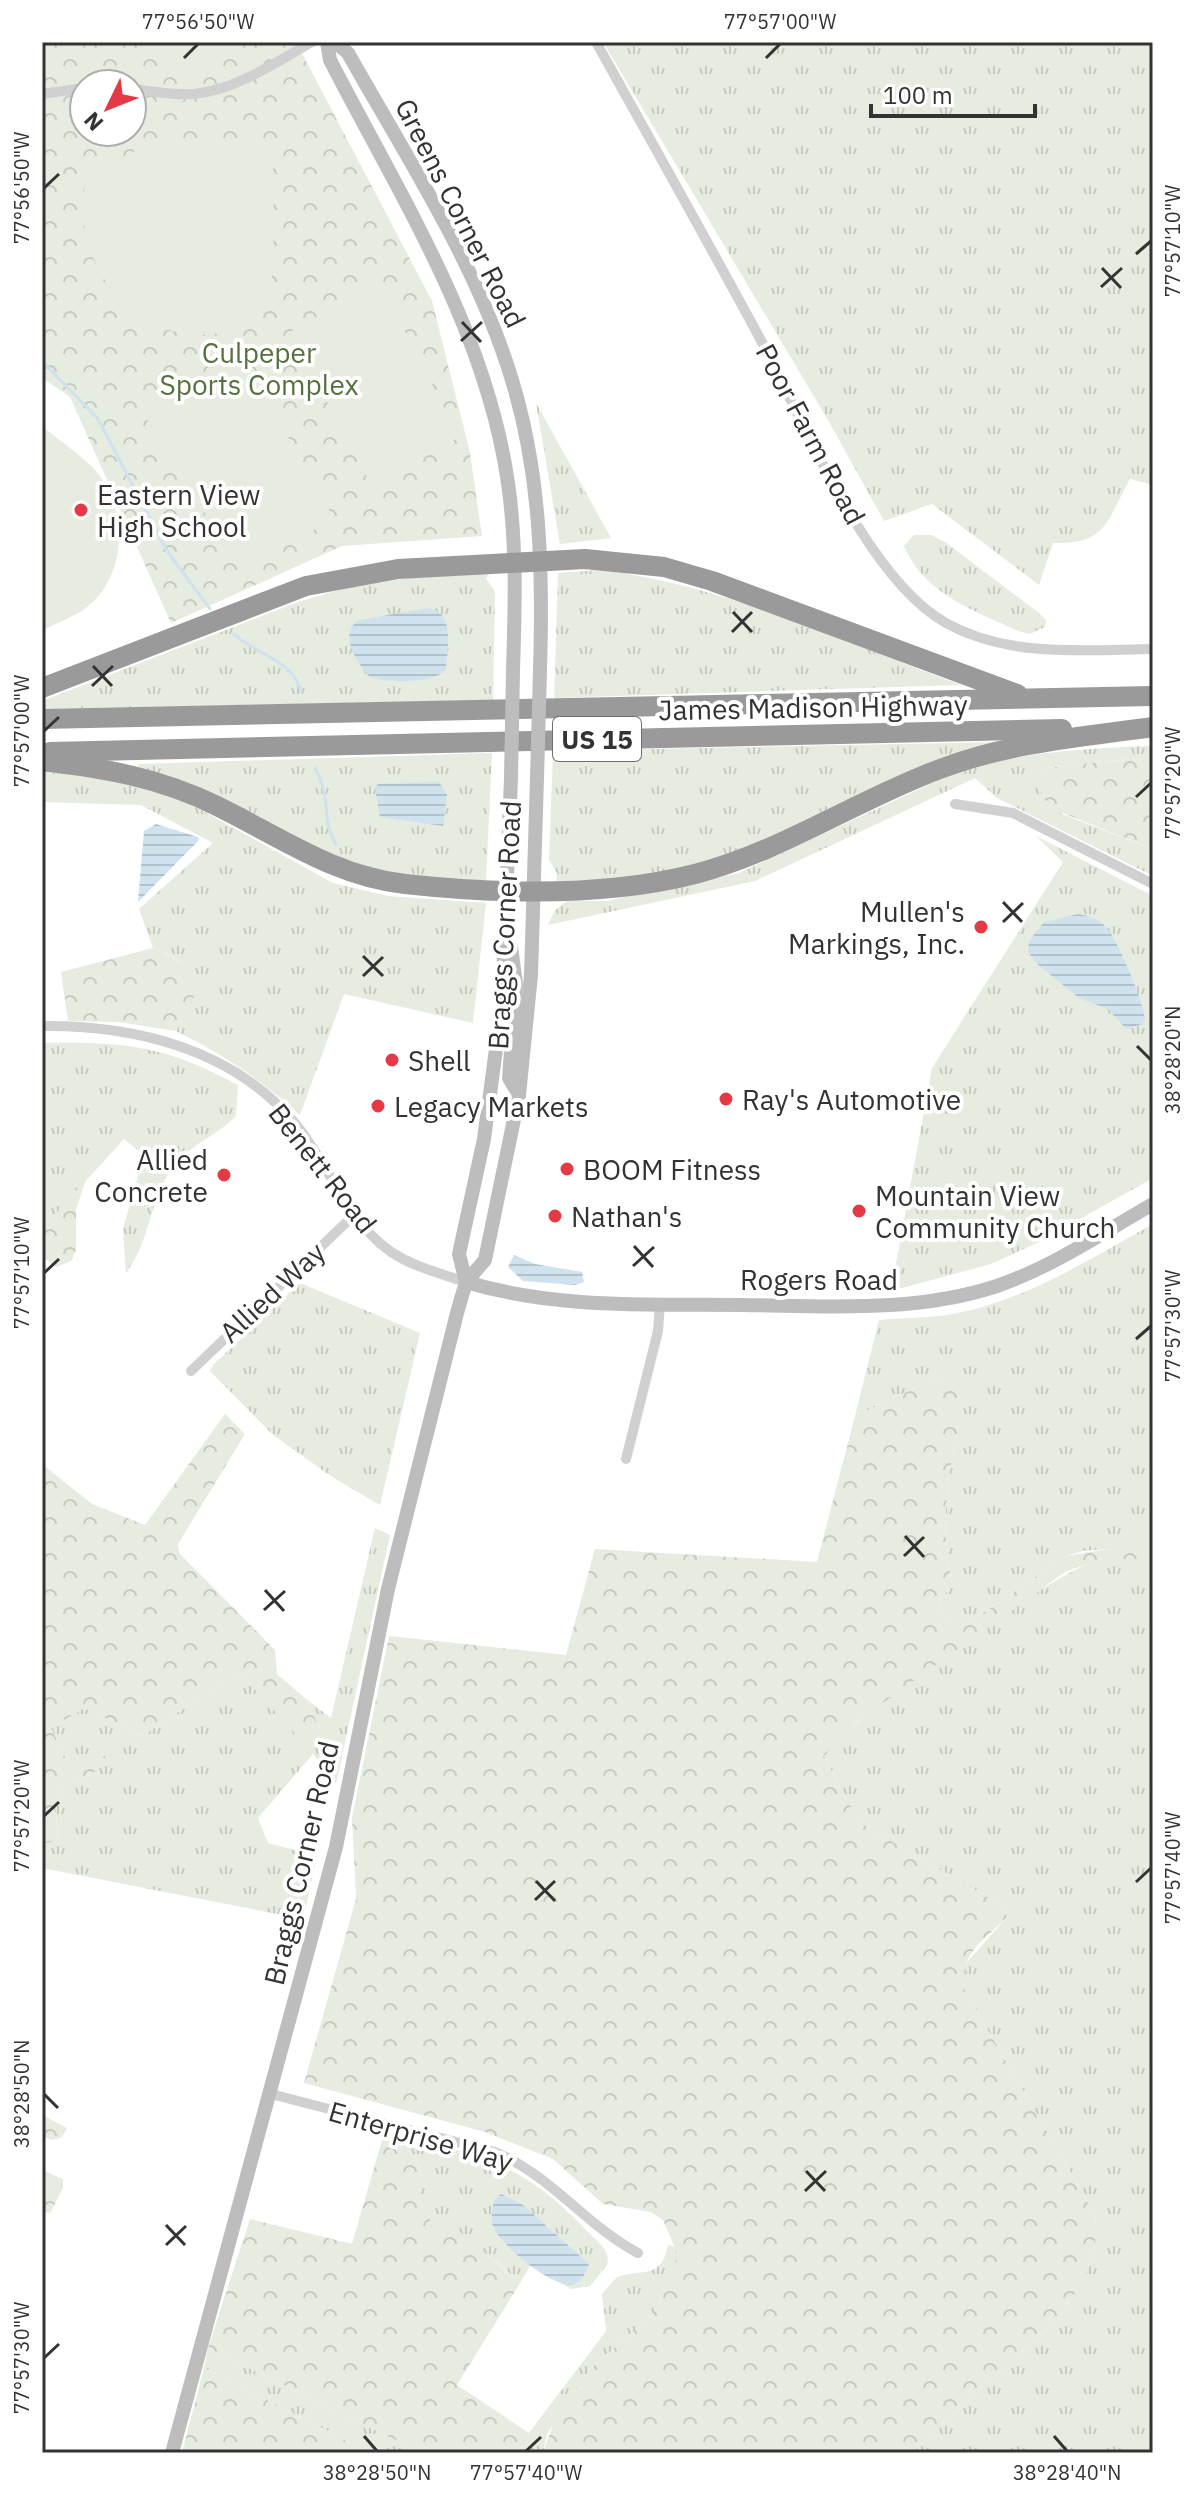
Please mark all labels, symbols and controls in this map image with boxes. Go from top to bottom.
text: 77°56'50"W [142,8,255,35]
text: 77°57'00"W [724,8,837,35]
north arrow [68,68,148,148]
scale bar [871,68,1035,118]
text: 100 m [883,79,953,111]
street label: Greens Corner Road [387,92,535,334]
text: N [77,106,109,138]
text: 77°56'50"W [8,131,35,244]
text: 77°57'10"W [1159,184,1186,297]
park label: Culpeper Sports Complex [159,334,359,403]
street label: Poor Farm Road [748,337,874,531]
place label: Eastern View High School [97,476,260,545]
marker: Eastern View High School [72,501,90,519]
text: 77°57'00"W [8,674,35,787]
street label: James Madison Highway [658,686,968,728]
road number: US 15 [553,717,641,761]
text: 77°57'20"W [1159,726,1186,839]
street label: Braggs Corner Road [479,800,529,1050]
place label: Mullen's Markings, Inc. [788,893,965,962]
marker: Mullen's Markings, Inc. [972,918,990,936]
text: 38°28'20"N [1159,1006,1186,1114]
place label: Shell [408,1042,471,1079]
marker: Shell [383,1051,401,1069]
place label: Ray's Automotive [742,1081,961,1118]
place label: Legacy Markets [394,1088,589,1125]
marker: Ray's Automotive [717,1090,735,1108]
street label: Benett Road [261,1095,385,1241]
marker: Legacy Markets [369,1097,387,1115]
place label: Allied Concrete [94,1141,208,1210]
place label: BOOM Fitness [583,1151,761,1188]
marker: BOOM Fitness [558,1160,576,1178]
marker: Allied Concrete [215,1166,233,1184]
place label: Mountain View Community Church [875,1177,1116,1246]
place label: Nathan's [571,1198,682,1235]
marker: Mountain View Community Church [850,1202,868,1220]
marker: Nathan's [546,1207,564,1225]
text: 77°57'10"W [8,1216,35,1329]
street label: Allied Way [211,1234,333,1350]
street label: Rogers Road [740,1261,898,1298]
text: 77°57'30"W [1159,1269,1186,1382]
street label: Braggs Corner Road [255,1737,347,1989]
text: 77°57'20"W [8,1759,35,1872]
text: 77°57'40"W [1159,1811,1186,1924]
text: 38°28'50"N [8,2040,35,2148]
street label: Enterprise Way [324,2092,518,2180]
text: 77°57'30"W [8,2301,35,2414]
text: 38°28'50"N [323,2459,431,2486]
text: 77°57'40"W [470,2459,583,2486]
text: 38°28'40"N [1013,2459,1121,2486]

